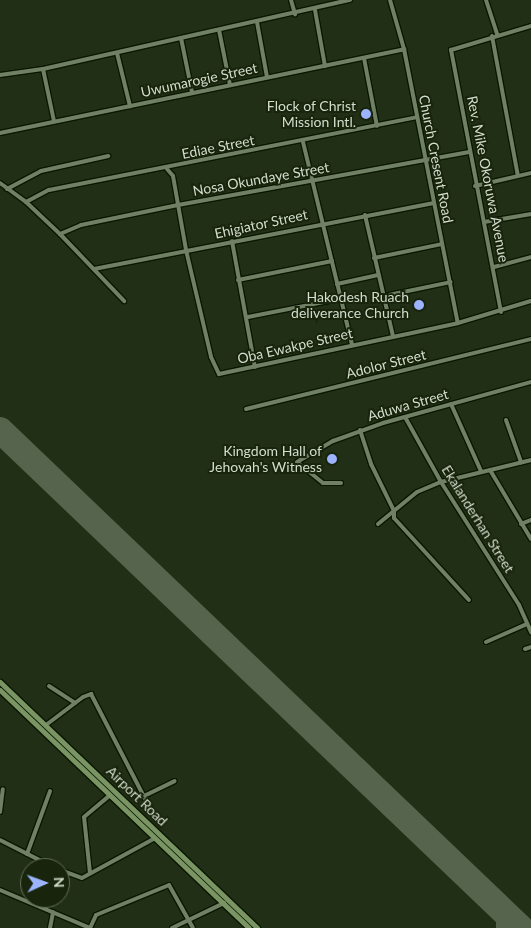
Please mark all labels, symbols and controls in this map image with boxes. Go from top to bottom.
street label: Uwumarogie Street [139,59,259,101]
street label: Church Cresent Road [415,93,457,225]
street label: Rev. Mike Okoruwa Avenue [464,94,512,264]
place label: Flock of Christ Mission Intl. [267,98,356,130]
marker: Flock of Christ Mission Intl. [360,108,372,120]
street label: Ediae Street [180,132,256,162]
street label: Nosa Okundaye Street [191,159,331,199]
street label: Ehigiator Street [213,206,309,242]
place label: Hakodesh Ruach deliverance Church [291,289,409,322]
marker: Hakodesh Ruach deliverance Church [413,299,425,311]
street label: Oba Ewakpe Street [236,325,354,367]
street label: Adolor Street [344,346,428,382]
street label: Aduwa Street [366,385,450,425]
place label: Kingdom Hall of Jehovah's Witness [209,443,322,476]
marker: Kingdom Hall of Jehovah's Witness [326,453,338,465]
street label: Ekalanderhan Street [438,462,518,576]
street label: Airport Road [103,763,171,829]
north arrow [20,858,70,908]
text: N [51,877,68,888]

